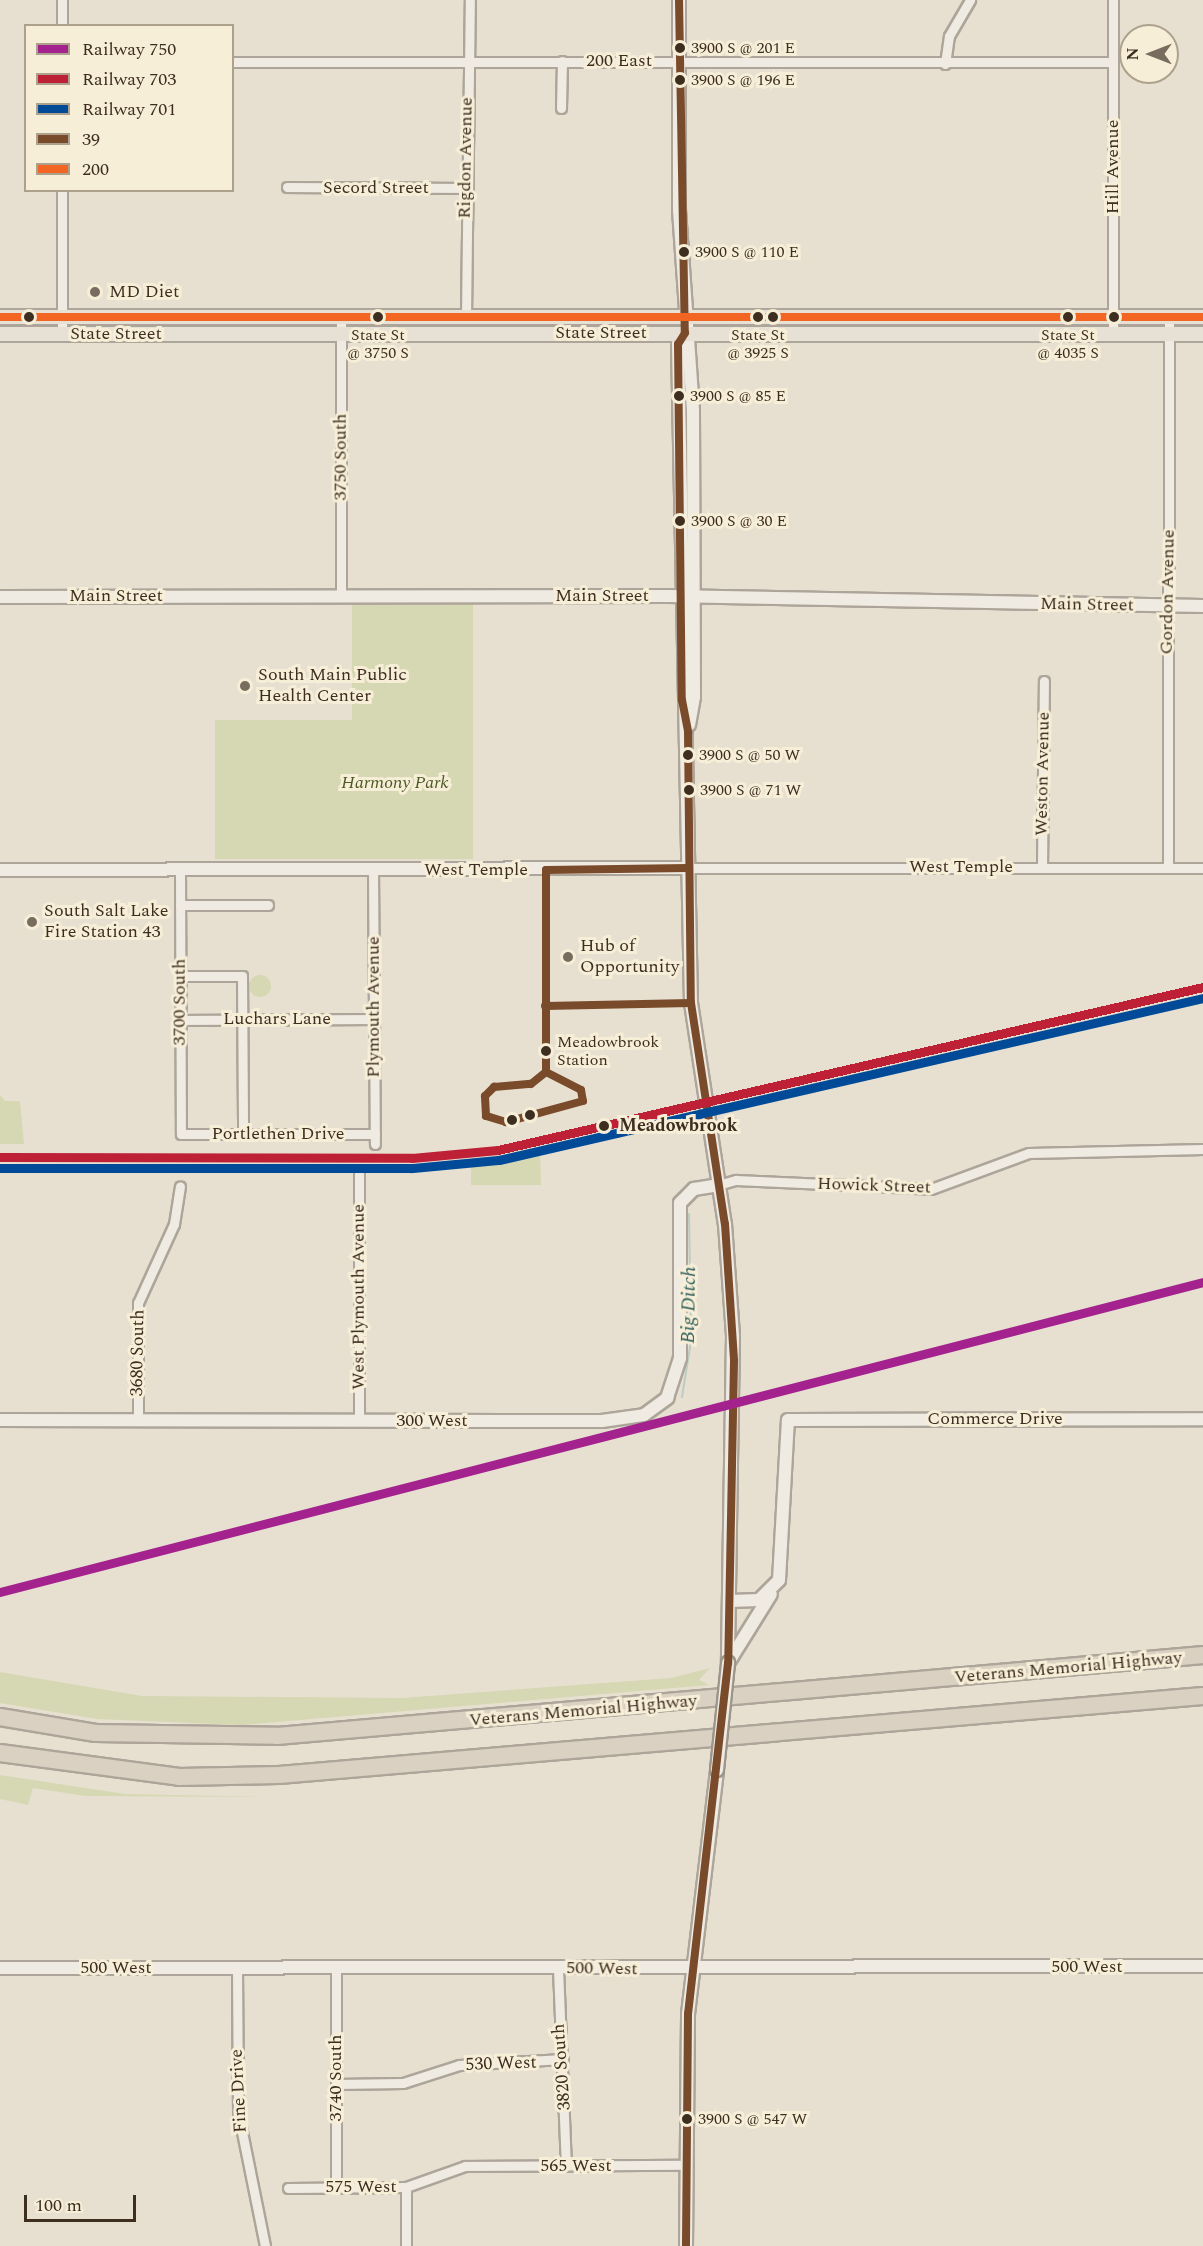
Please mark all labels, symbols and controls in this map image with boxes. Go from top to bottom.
legend [24,24,234,192]
north arrow [1119,24,1179,84]
text: Railway 750 [82,36,176,63]
place label: 3900 S @ 201 E [691,38,795,58]
marker: 3900 S @ 201 E [674,42,686,54]
text: N [1121,47,1145,61]
street label: 200 East [586,50,652,72]
text: Railway 703 [82,66,176,93]
place label: 3900 S @ 196 E [691,70,795,90]
marker: 3900 S @ 196 E [674,74,686,86]
text: Railway 701 [82,96,176,123]
street label: Rigdon Avenue [454,97,478,219]
street label: Hill Avenue [1102,120,1124,214]
text: 39 [82,126,100,153]
text: 200 [82,156,109,183]
street label: Secord Street [323,177,429,199]
place label: 3900 S @ 110 E [695,242,799,262]
marker: 3900 S @ 110 E [678,246,690,258]
place label: MD Diet [109,281,179,303]
marker: MD Diet [86,283,104,301]
unlabelled marker [23,311,35,323]
marker: State St @ 3750 S [372,311,384,323]
marker: State St @ 3925 S [752,311,764,323]
unlabelled marker [767,311,779,323]
marker: State St @ 4035 S [1062,311,1074,323]
unlabelled marker [1108,311,1120,323]
street label: State Street [555,322,647,344]
street label: State Street [70,323,162,345]
place label: State St @ 3750 S [347,325,409,363]
place label: State St @ 3925 S [727,325,789,363]
place label: State St @ 4035 S [1037,325,1099,363]
place label: 3900 S @ 85 E [690,386,786,406]
marker: 3900 S @ 85 E [673,390,685,402]
street label: 3750 South [330,413,352,501]
place label: 3900 S @ 30 E [691,511,787,531]
marker: 3900 S @ 30 E [674,515,686,527]
street label: Gordon Avenue [1156,529,1180,655]
street label: Main Street [69,585,163,607]
street label: Main Street [555,585,649,607]
street label: Main Street [1040,593,1134,617]
place label: South Main Public Health Center [258,665,407,708]
marker: South Main Public Health Center [236,677,254,695]
street label: Weston Avenue [1031,712,1055,836]
place label: 3900 S @ 50 W [699,745,800,765]
marker: 3900 S @ 50 W [682,749,694,761]
park label: Harmony Park [341,772,449,794]
place label: 3900 S @ 71 W [700,780,801,800]
marker: 3900 S @ 71 W [683,784,695,796]
street label: West Temple [909,856,1013,878]
street label: West Temple [424,859,528,881]
place label: South Salt Lake Fire Station 43 [44,901,168,944]
marker: South Salt Lake Fire Station 43 [25,915,39,929]
street label: Plymouth Avenue [363,936,385,1078]
place label: Hub of Opportunity [580,936,679,978]
marker: Hub of Opportunity [561,950,575,964]
street label: 3700 South [169,958,191,1046]
street label: Luchars Lane [223,1008,331,1030]
place label: Meadowbrook Station [557,1032,659,1070]
marker: Meadowbrook Station [540,1045,552,1057]
unlabelled marker [524,1109,536,1121]
unlabelled marker [506,1114,518,1126]
place label: Meadowbrook [619,1115,738,1137]
marker: Meadowbrook [594,1116,614,1136]
street label: Portlethen Drive [212,1123,344,1145]
street label: Howick Street [817,1173,931,1199]
street label: West Plymouth Avenue [348,1204,370,1390]
water label: Big Ditch [676,1266,702,1344]
street label: 3680 South [126,1309,150,1397]
street label: Commerce Drive [927,1408,1063,1430]
street label: 300 West [396,1410,468,1432]
street label: Veterans Memorial Highway [953,1647,1183,1689]
street label: Veterans Memorial Highway [468,1690,698,1732]
street label: 500 West [1051,1956,1123,1978]
street label: 500 West [80,1957,152,1979]
street label: 500 West [566,1958,638,1980]
street label: 3820 South [548,2023,576,2111]
street label: 3740 South [325,2034,347,2122]
street label: Fine Drive [226,2048,252,2134]
street label: 530 West [465,2052,537,2076]
place label: 3900 S @ 547 W [698,2109,807,2129]
marker: 3900 S @ 547 W [681,2113,693,2125]
street label: 565 West [540,2155,612,2177]
street label: 575 West [325,2176,397,2198]
scale bar [27,2183,140,2221]
text: 100 m [35,2192,82,2219]

